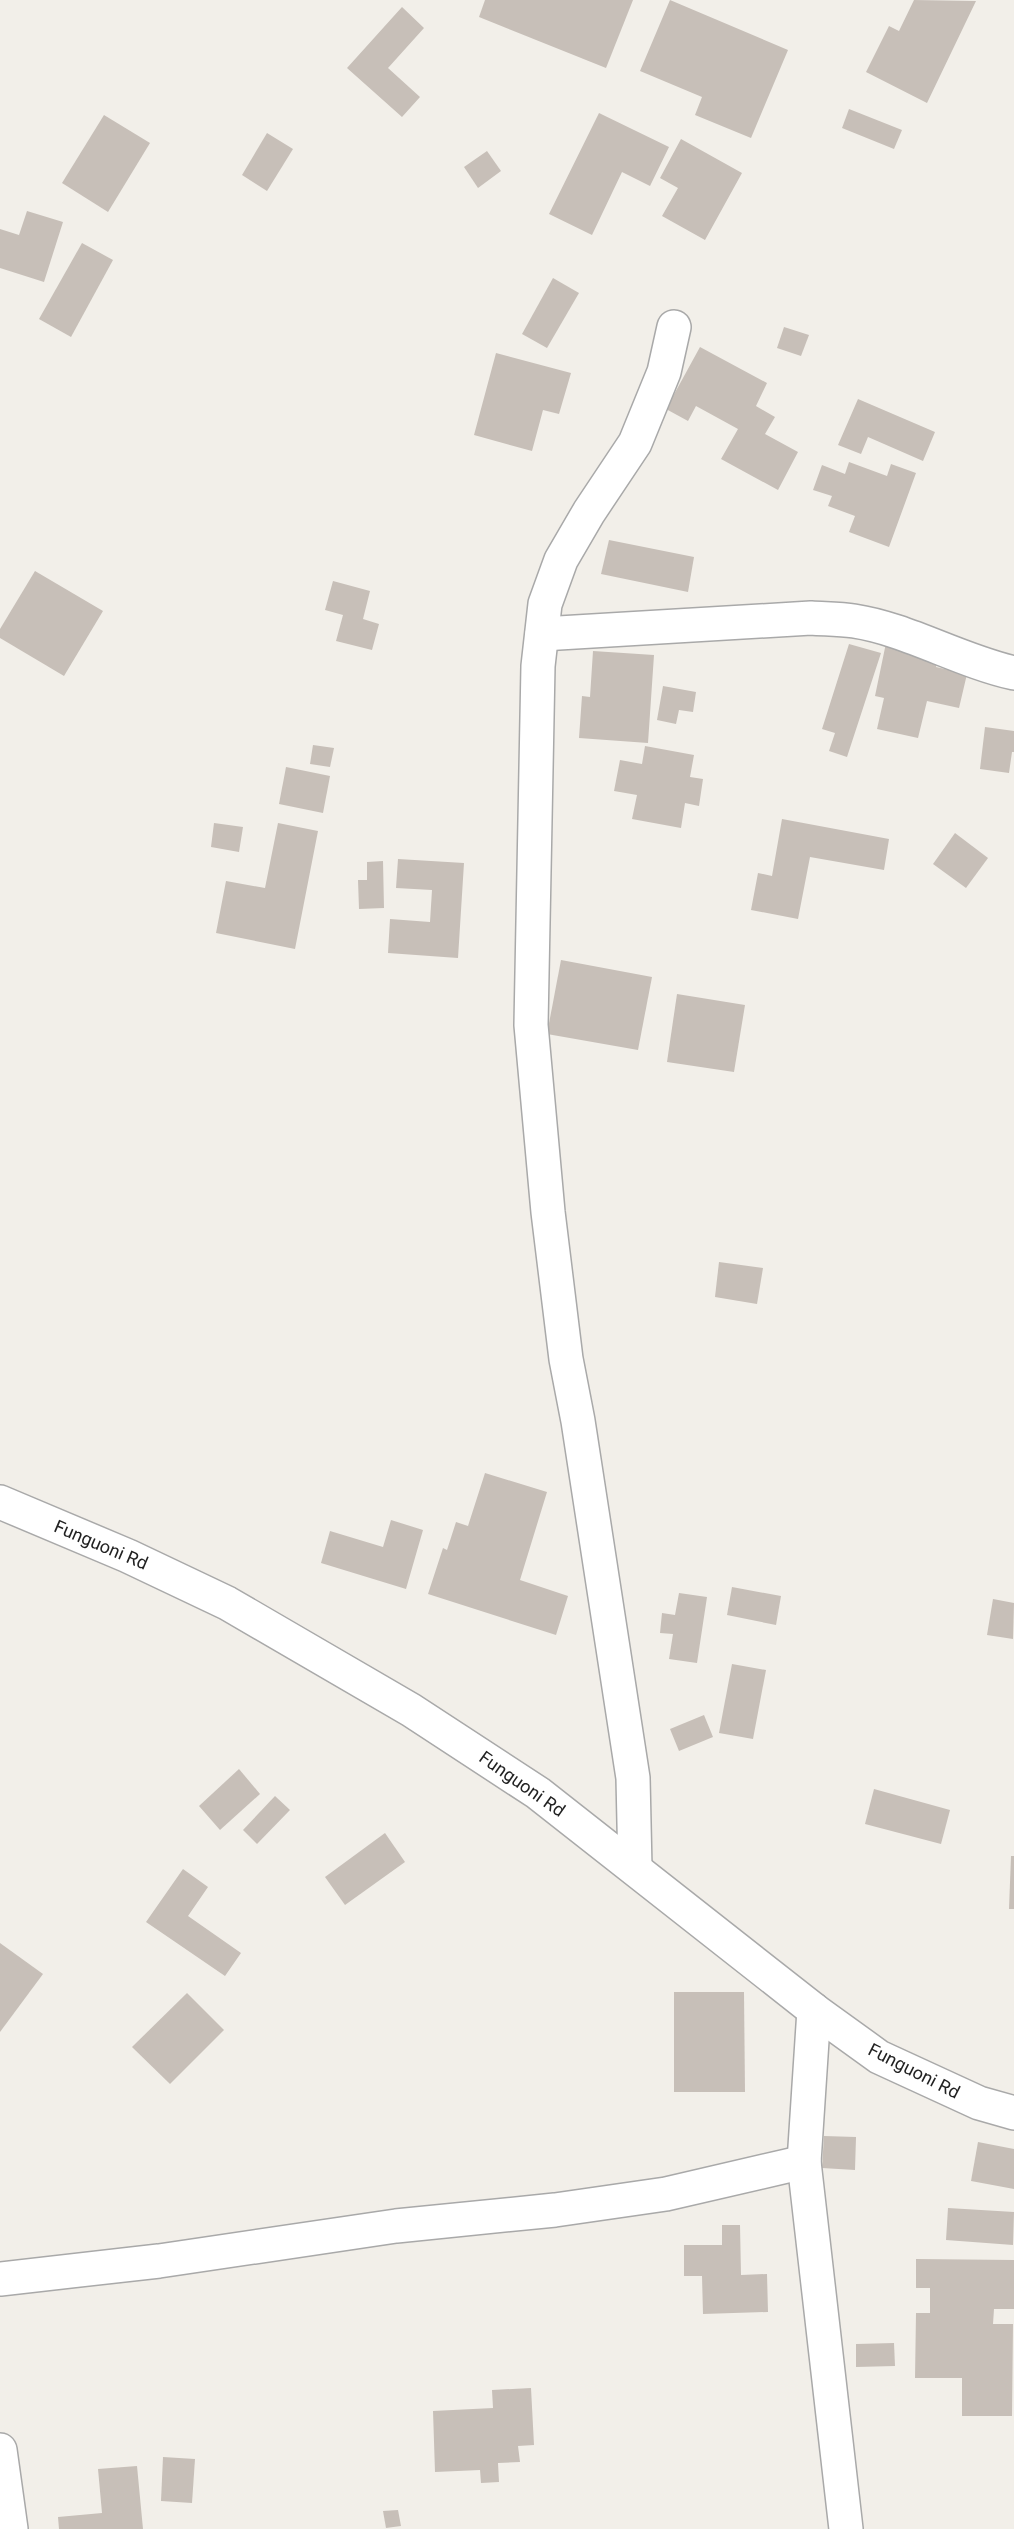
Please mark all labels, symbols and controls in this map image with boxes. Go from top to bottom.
street label: Funguoni Rd [51,1515,151,1574]
street label: Funguoni Rd [475,1746,569,1821]
street label: Funguoni Rd [865,2039,964,2103]

